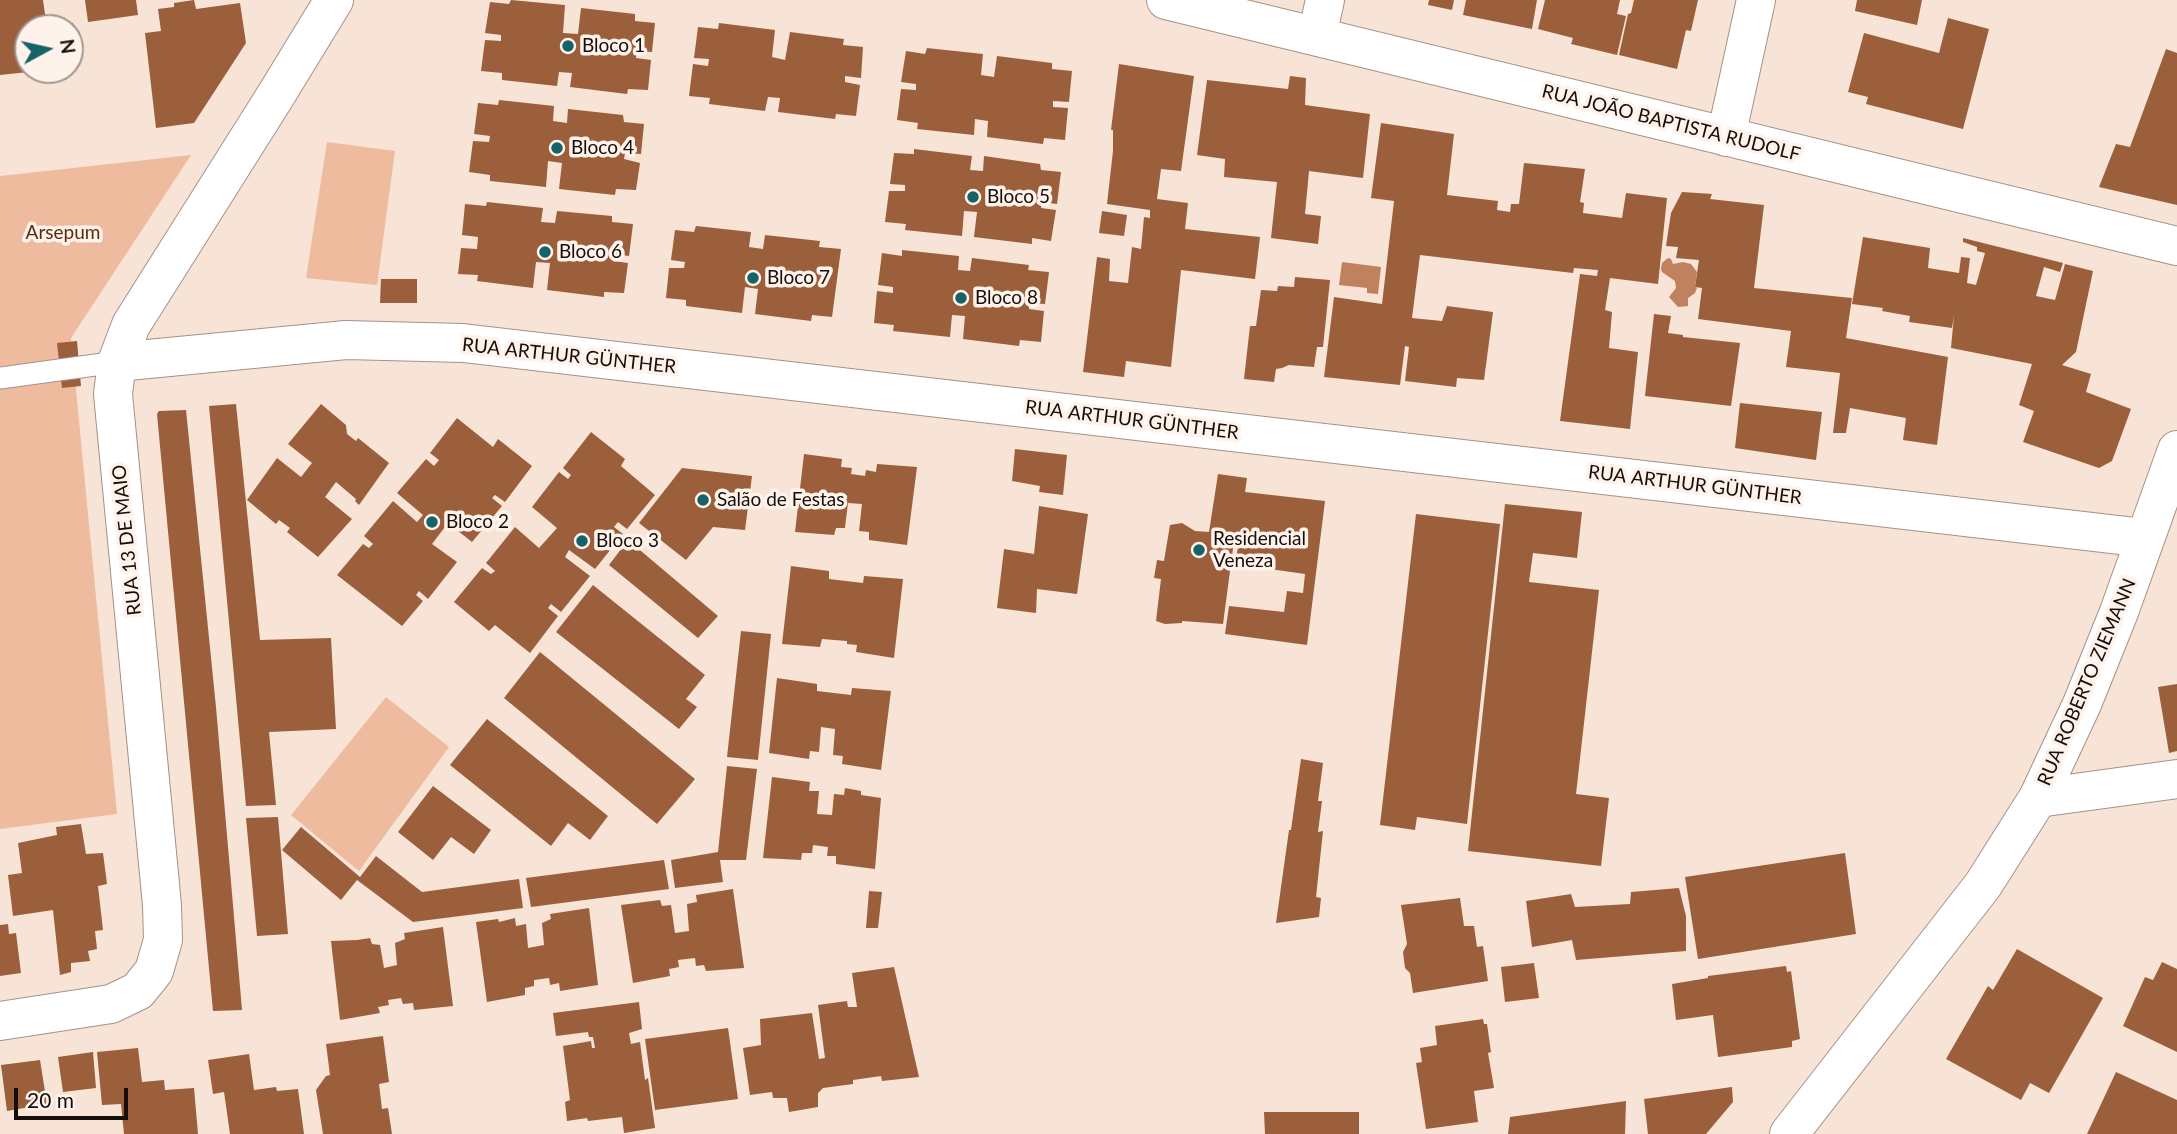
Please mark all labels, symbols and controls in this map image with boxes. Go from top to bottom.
north arrow [14,14,84,84]
place label: Bloco 1 [582,35,645,57]
text: N [56,37,81,55]
marker: Bloco 1 [560,38,576,54]
street label: RUA JOÃO BAPTISTA RUDOLF [1539,80,1803,166]
place label: Bloco 4 [571,137,634,159]
marker: Bloco 4 [549,140,565,156]
place label: Bloco 5 [987,186,1050,208]
marker: Bloco 5 [965,189,981,205]
park label: Arsepum [26,222,100,244]
place label: Bloco 6 [559,241,622,263]
marker: Bloco 6 [537,244,553,260]
place label: Bloco 7 [767,267,830,289]
marker: Bloco 7 [745,270,761,286]
place label: Bloco 8 [975,287,1038,309]
marker: Bloco 8 [953,290,969,306]
street label: RUA ARTHUR GÜNTHER [461,333,677,379]
street label: RUA ARTHUR GÜNTHER [1024,396,1240,444]
street label: RUA ARTHUR GÜNTHER [1587,461,1803,509]
street label: RUA 13 DE MAIO [108,464,146,616]
place label: Salão de Festas [717,489,844,511]
marker: Salão de Festas [695,492,711,508]
place label: Bloco 2 [446,511,509,533]
marker: Bloco 2 [424,514,440,530]
place label: Residencial Veneza [1213,528,1306,572]
place label: Bloco 3 [596,530,659,552]
marker: Bloco 3 [574,533,590,549]
marker: Residencial Veneza [1191,542,1207,558]
street label: RUA ROBERTO ZIEMANN [2033,575,2141,789]
scale bar [18,1074,131,1118]
text: 20 m [27,1087,74,1112]

